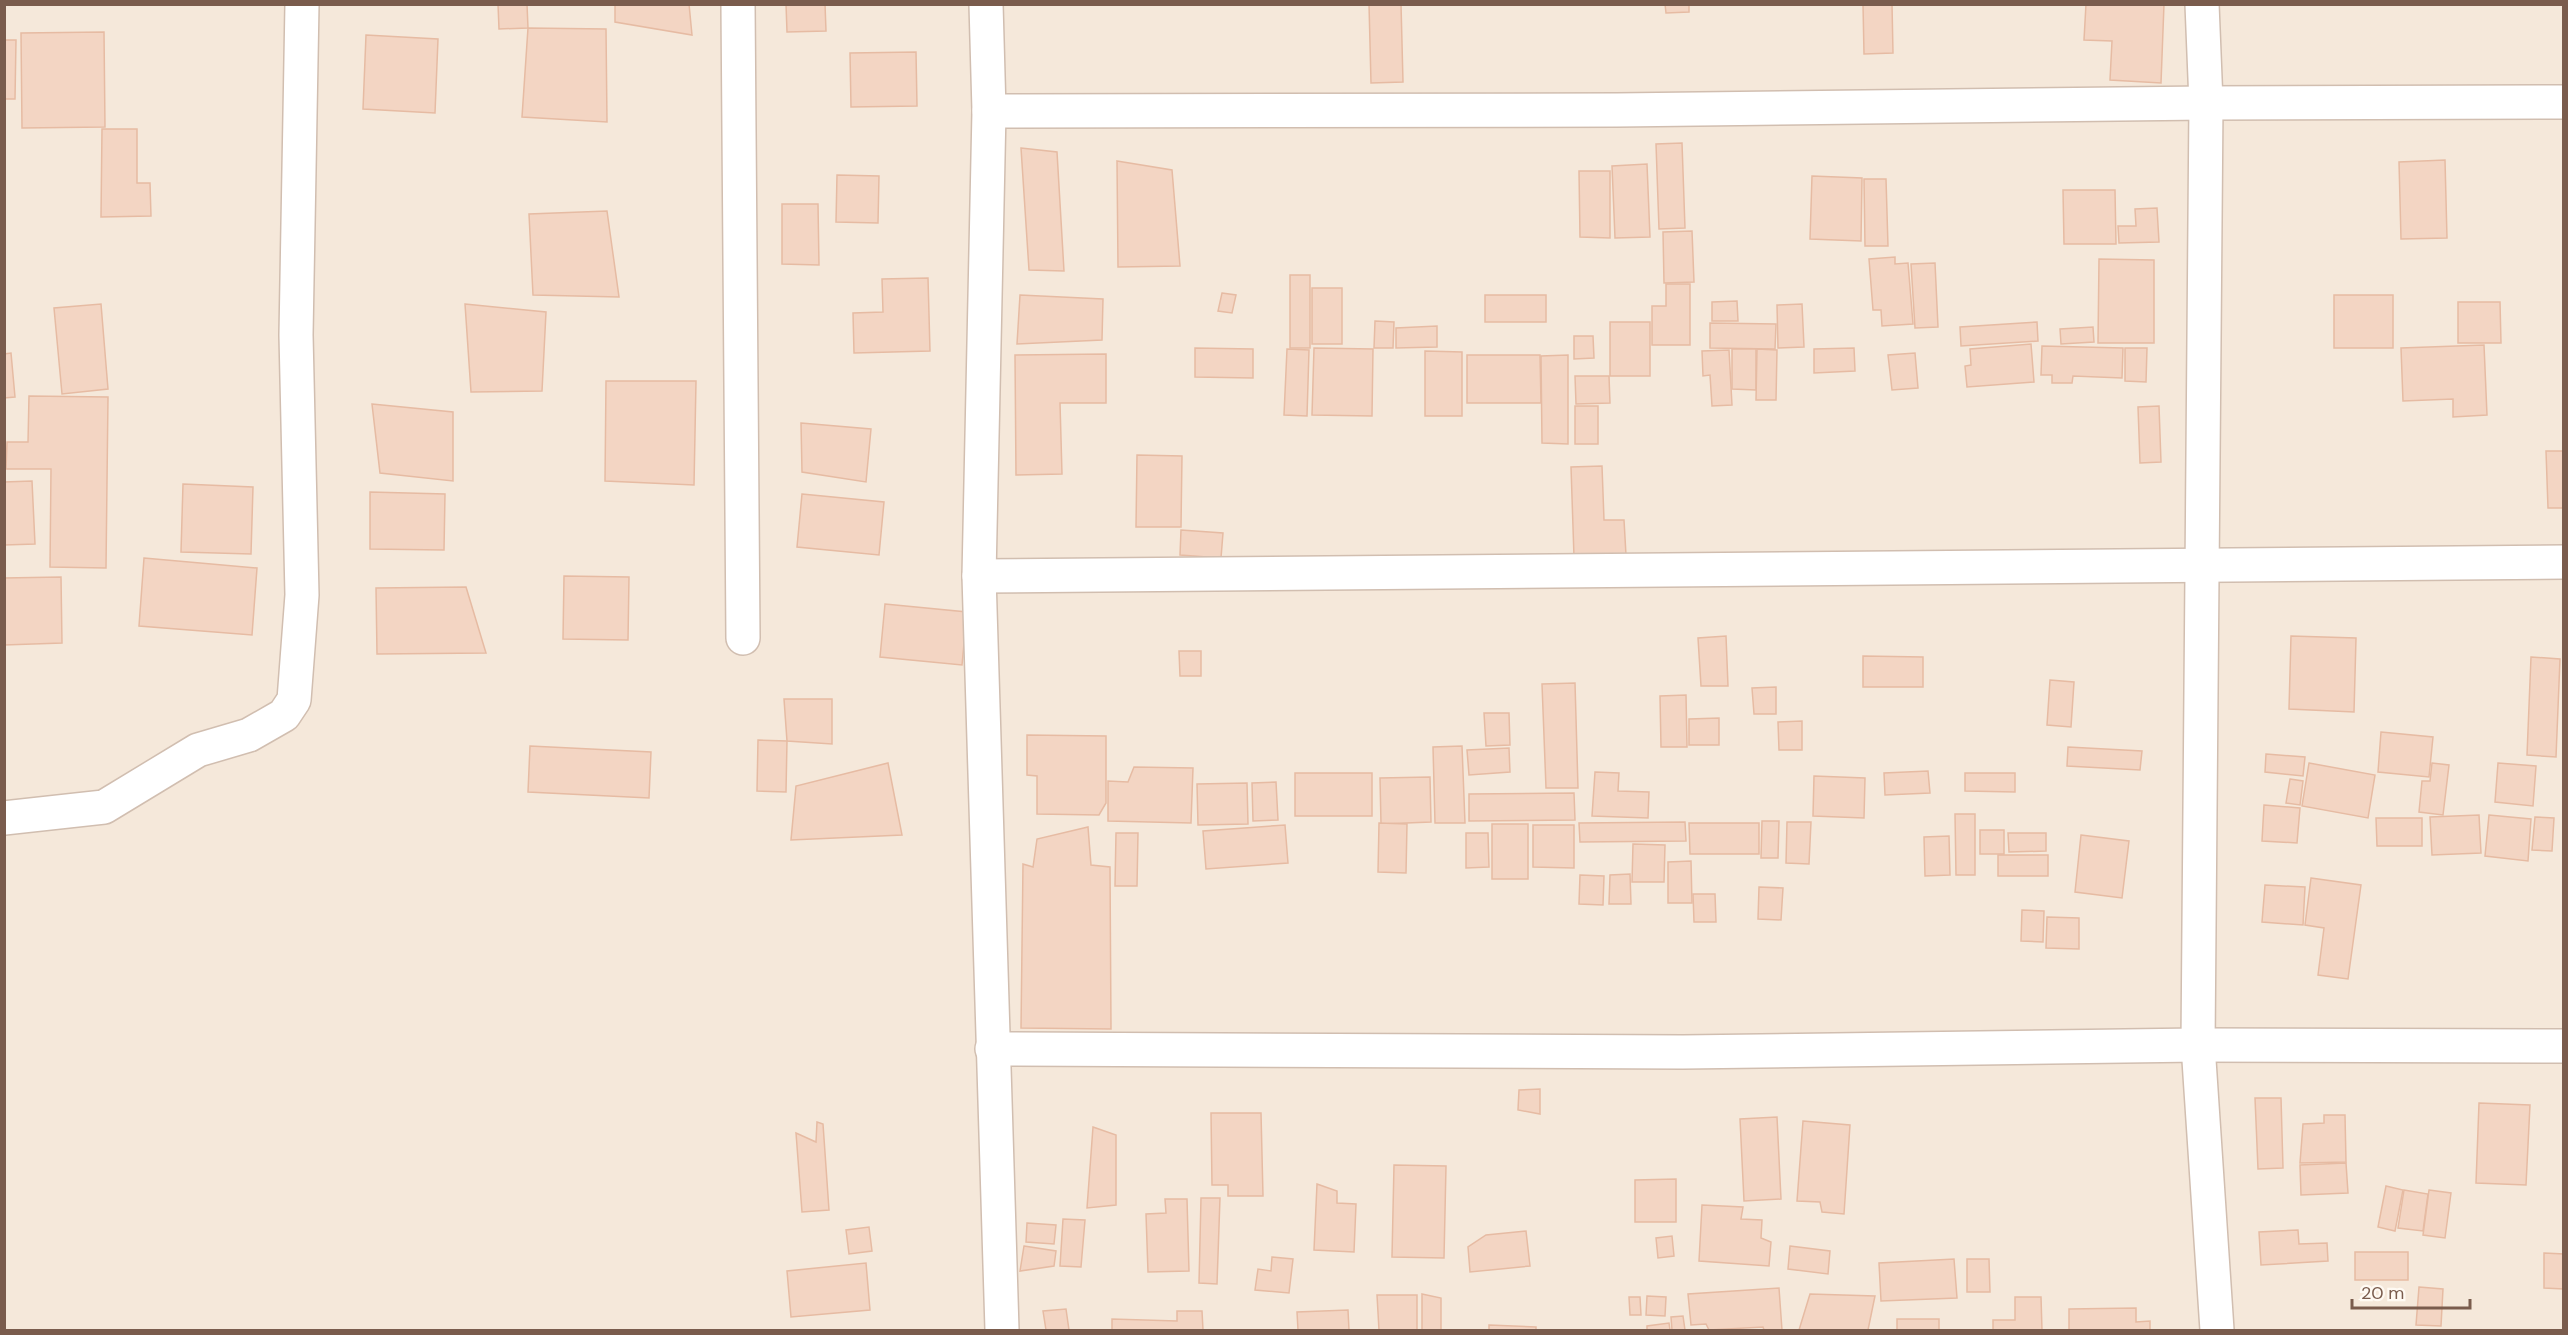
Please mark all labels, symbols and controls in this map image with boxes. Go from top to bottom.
scale bar [2352,1272,2470,1310]
text: 20 m [2361,1281,2404,1305]

